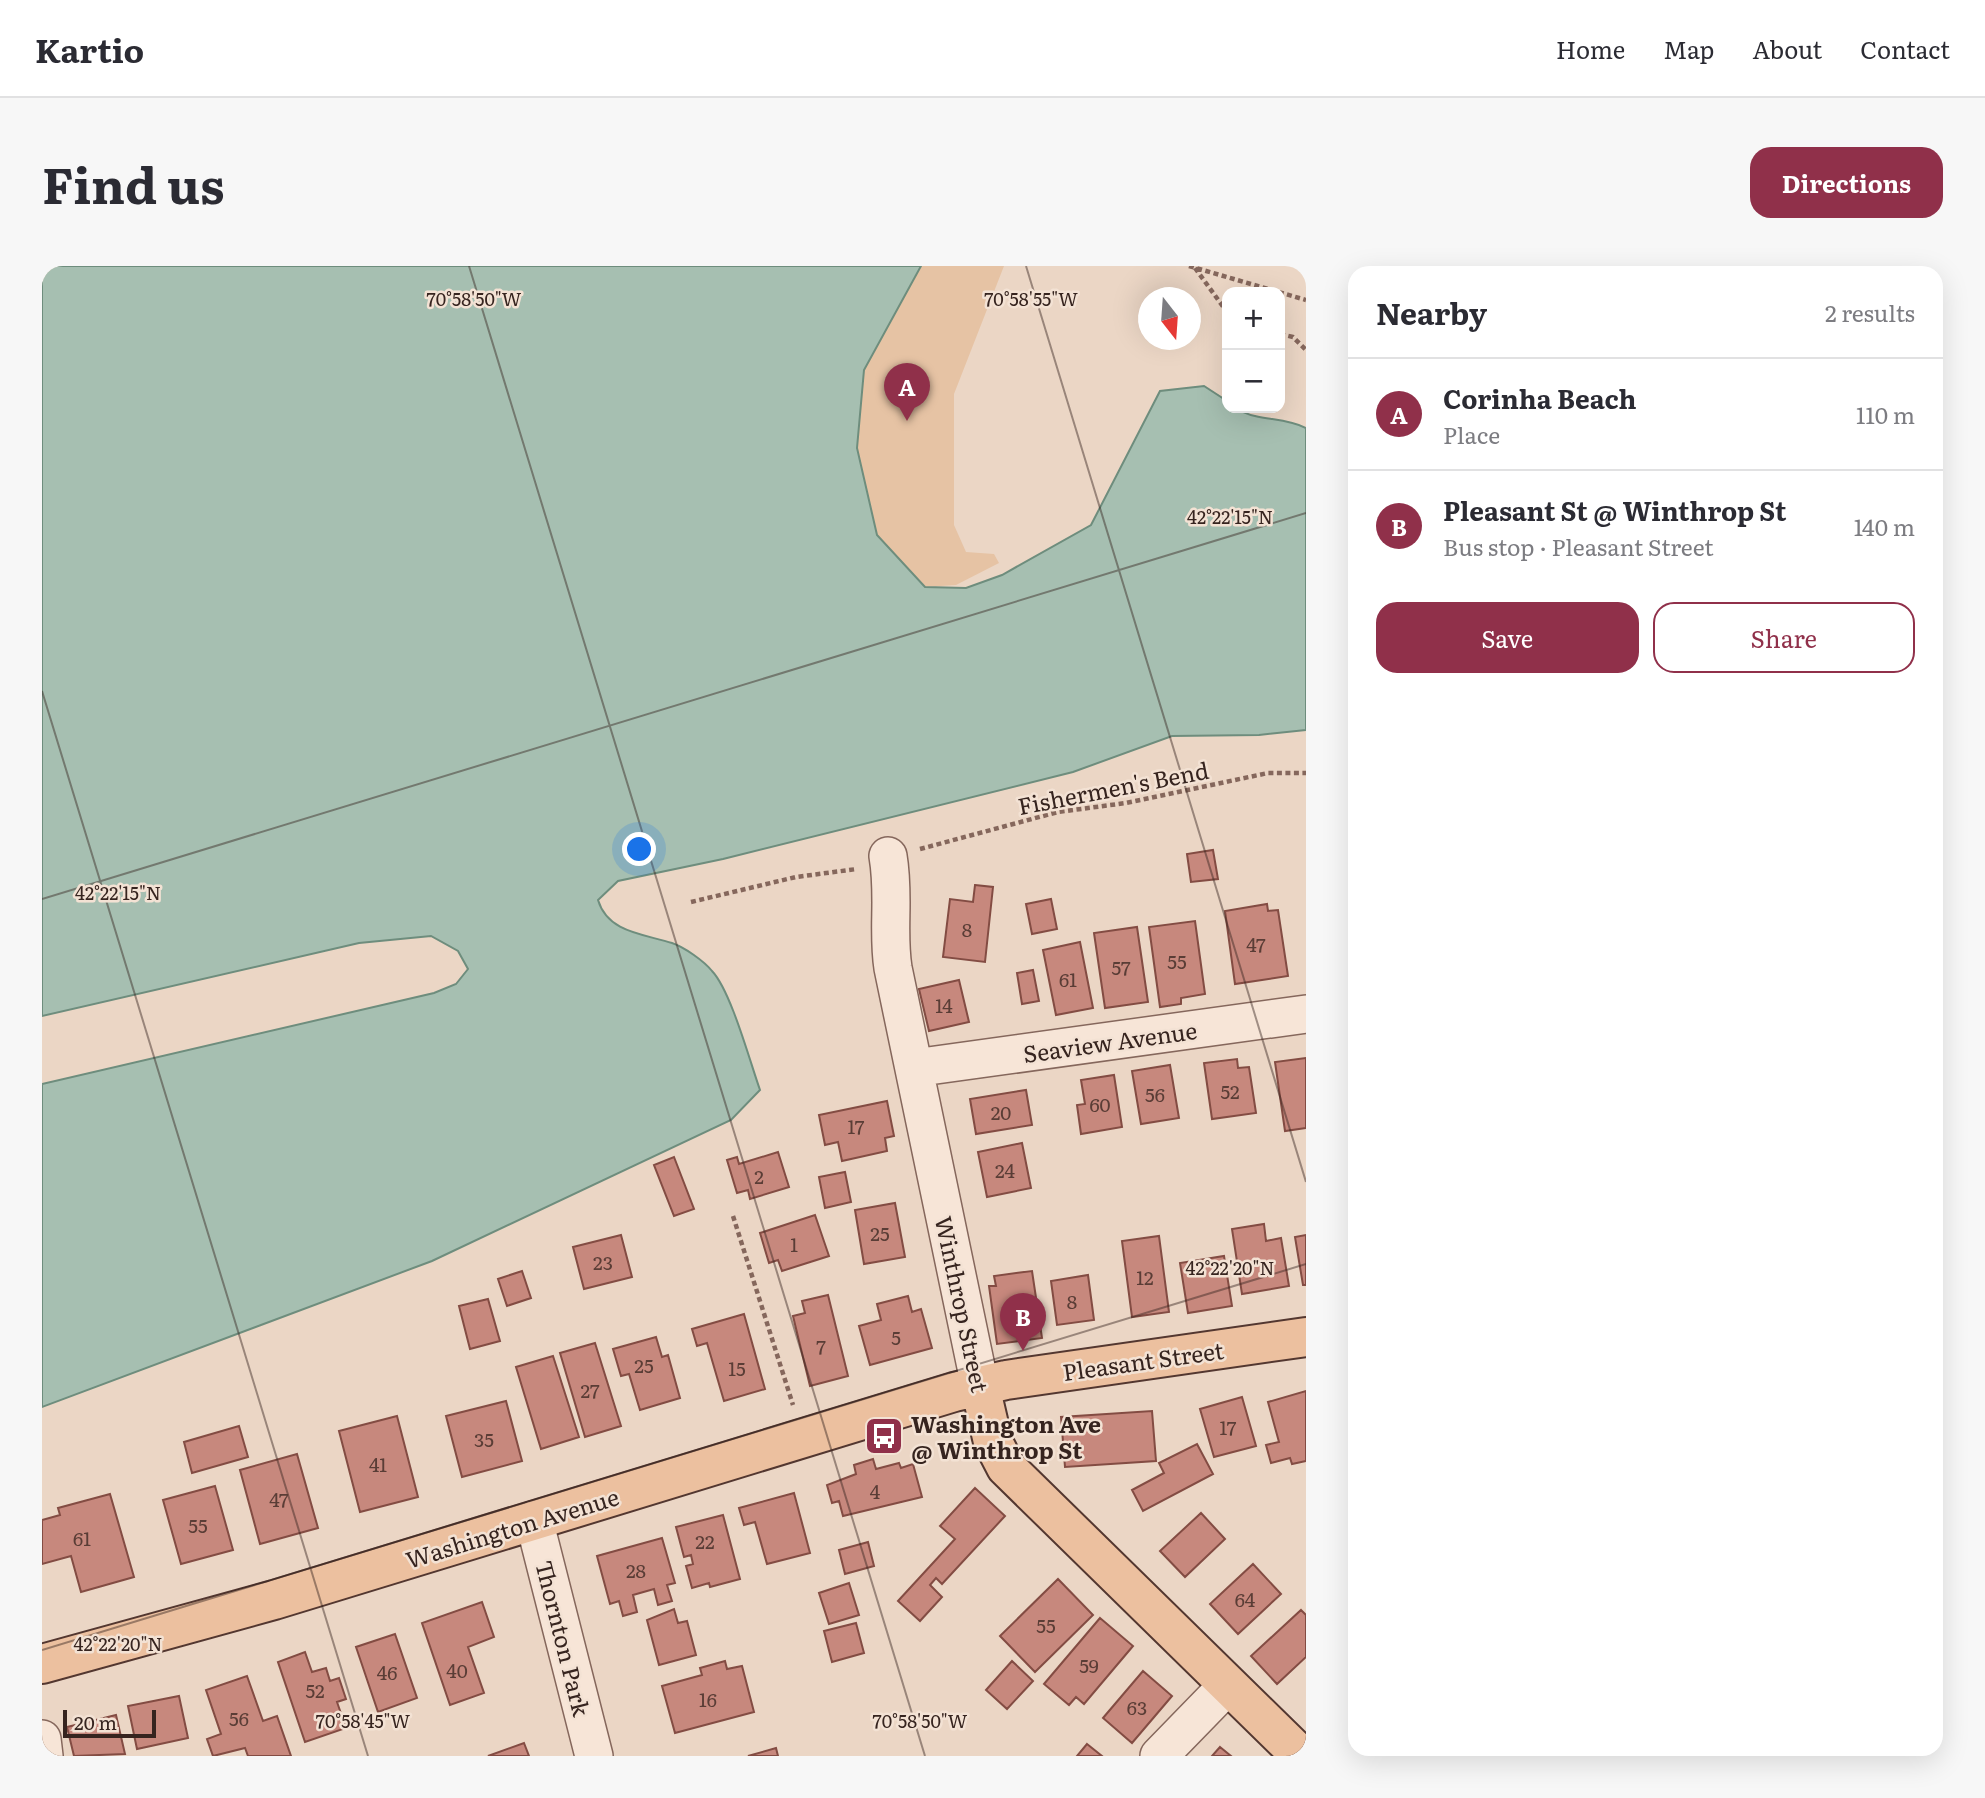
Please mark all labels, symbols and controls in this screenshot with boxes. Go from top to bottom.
text: Kartio [35,24,144,73]
text: Home [1556,31,1625,66]
text: Map [1663,31,1714,66]
text: About [1752,31,1822,66]
text: Contact [1860,31,1950,66]
text: Find us [42,146,225,219]
button: Directions [1750,147,1943,218]
text: 70°58'50"W [427,285,522,312]
text: 70°58'55"W [984,285,1078,312]
north arrow [1138,287,1201,350]
map controls [1222,287,1285,413]
button: + [1222,287,1285,350]
text: Nearby [1376,290,1487,334]
text: 2 results [1825,295,1915,329]
button: − [1222,350,1285,413]
pin: A [884,363,930,421]
text: Corinha Beach [1443,378,1637,417]
text: A [1390,397,1408,431]
text: 110 m [1856,397,1915,431]
text: Place [1443,417,1500,451]
text: Pleasant St @ Winthrop St [1443,490,1787,529]
text: 42°22'15"N [1187,503,1273,530]
text: B [1391,509,1407,543]
text: 140 m [1854,509,1915,543]
text: Bus stop · Pleasant Street [1443,529,1714,563]
button: Save [1376,602,1639,673]
button: Share [1653,602,1915,673]
street label: Fishermen's Bend [1015,752,1211,822]
your location [622,832,656,866]
text: 42°22'15"N [75,879,161,906]
house number: 8 [962,915,972,943]
house number: 47 [1246,930,1266,958]
house number: 55 [1167,947,1187,975]
house number: 57 [1111,953,1131,981]
house number: 61 [1059,965,1077,993]
house number: 14 [935,991,953,1019]
street label: Seaview Avenue [1021,1012,1199,1070]
house number: 52 [1220,1077,1240,1105]
house number: 56 [1145,1080,1165,1108]
house number: 60 [1089,1090,1111,1118]
house number: 20 [991,1098,1011,1126]
house number: 17 [848,1112,865,1140]
house number: 24 [995,1156,1016,1184]
house number: 2 [754,1162,764,1190]
street label: Winthrop Street [928,1213,998,1396]
house number: 25 [870,1219,890,1247]
house number: 1 [790,1230,798,1258]
house number: 23 [593,1248,613,1276]
text: 42°22'20"N [1186,1254,1274,1281]
house number: 12 [1136,1263,1154,1291]
house number: 8 [1067,1287,1077,1315]
pin: B [1000,1293,1046,1351]
house number: 5 [891,1323,901,1351]
house number: 7 [816,1332,826,1360]
street label: Pleasant Street [1060,1332,1226,1388]
house number: 25 [634,1351,654,1379]
house number: 15 [728,1354,746,1382]
house number: 27 [580,1376,600,1404]
place label: Washington Ave @ Winthrop St [911,1406,1101,1466]
house number: 17 [1220,1413,1237,1441]
bus stop icon: Washington Ave @ Winthrop St [863,1415,905,1457]
house number: 35 [474,1425,494,1453]
house number: 41 [369,1450,387,1478]
house number: 4 [870,1477,881,1505]
street label: Washington Avenue [401,1478,623,1576]
house number: 47 [269,1485,289,1513]
house number: 55 [188,1511,208,1539]
house number: 61 [73,1524,91,1552]
house number: 22 [695,1527,715,1555]
street label: Thornton Park [528,1556,600,1720]
house number: 28 [626,1556,646,1584]
house number: 64 [1235,1585,1256,1613]
house number: 55 [1036,1611,1056,1639]
text: 42°22'20"N [74,1630,162,1657]
house number: 59 [1079,1651,1099,1679]
house number: 40 [446,1656,468,1684]
house number: 46 [377,1658,397,1686]
house number: 52 [305,1676,325,1704]
house number: 16 [699,1685,717,1713]
house number: 63 [1127,1693,1147,1721]
house number: 56 [229,1704,249,1732]
scale bar [63,1707,156,1739]
text: 70°58'45"W [316,1707,411,1734]
text: 70°58'50"W [873,1707,968,1734]
text: 20 m [74,1708,117,1736]

